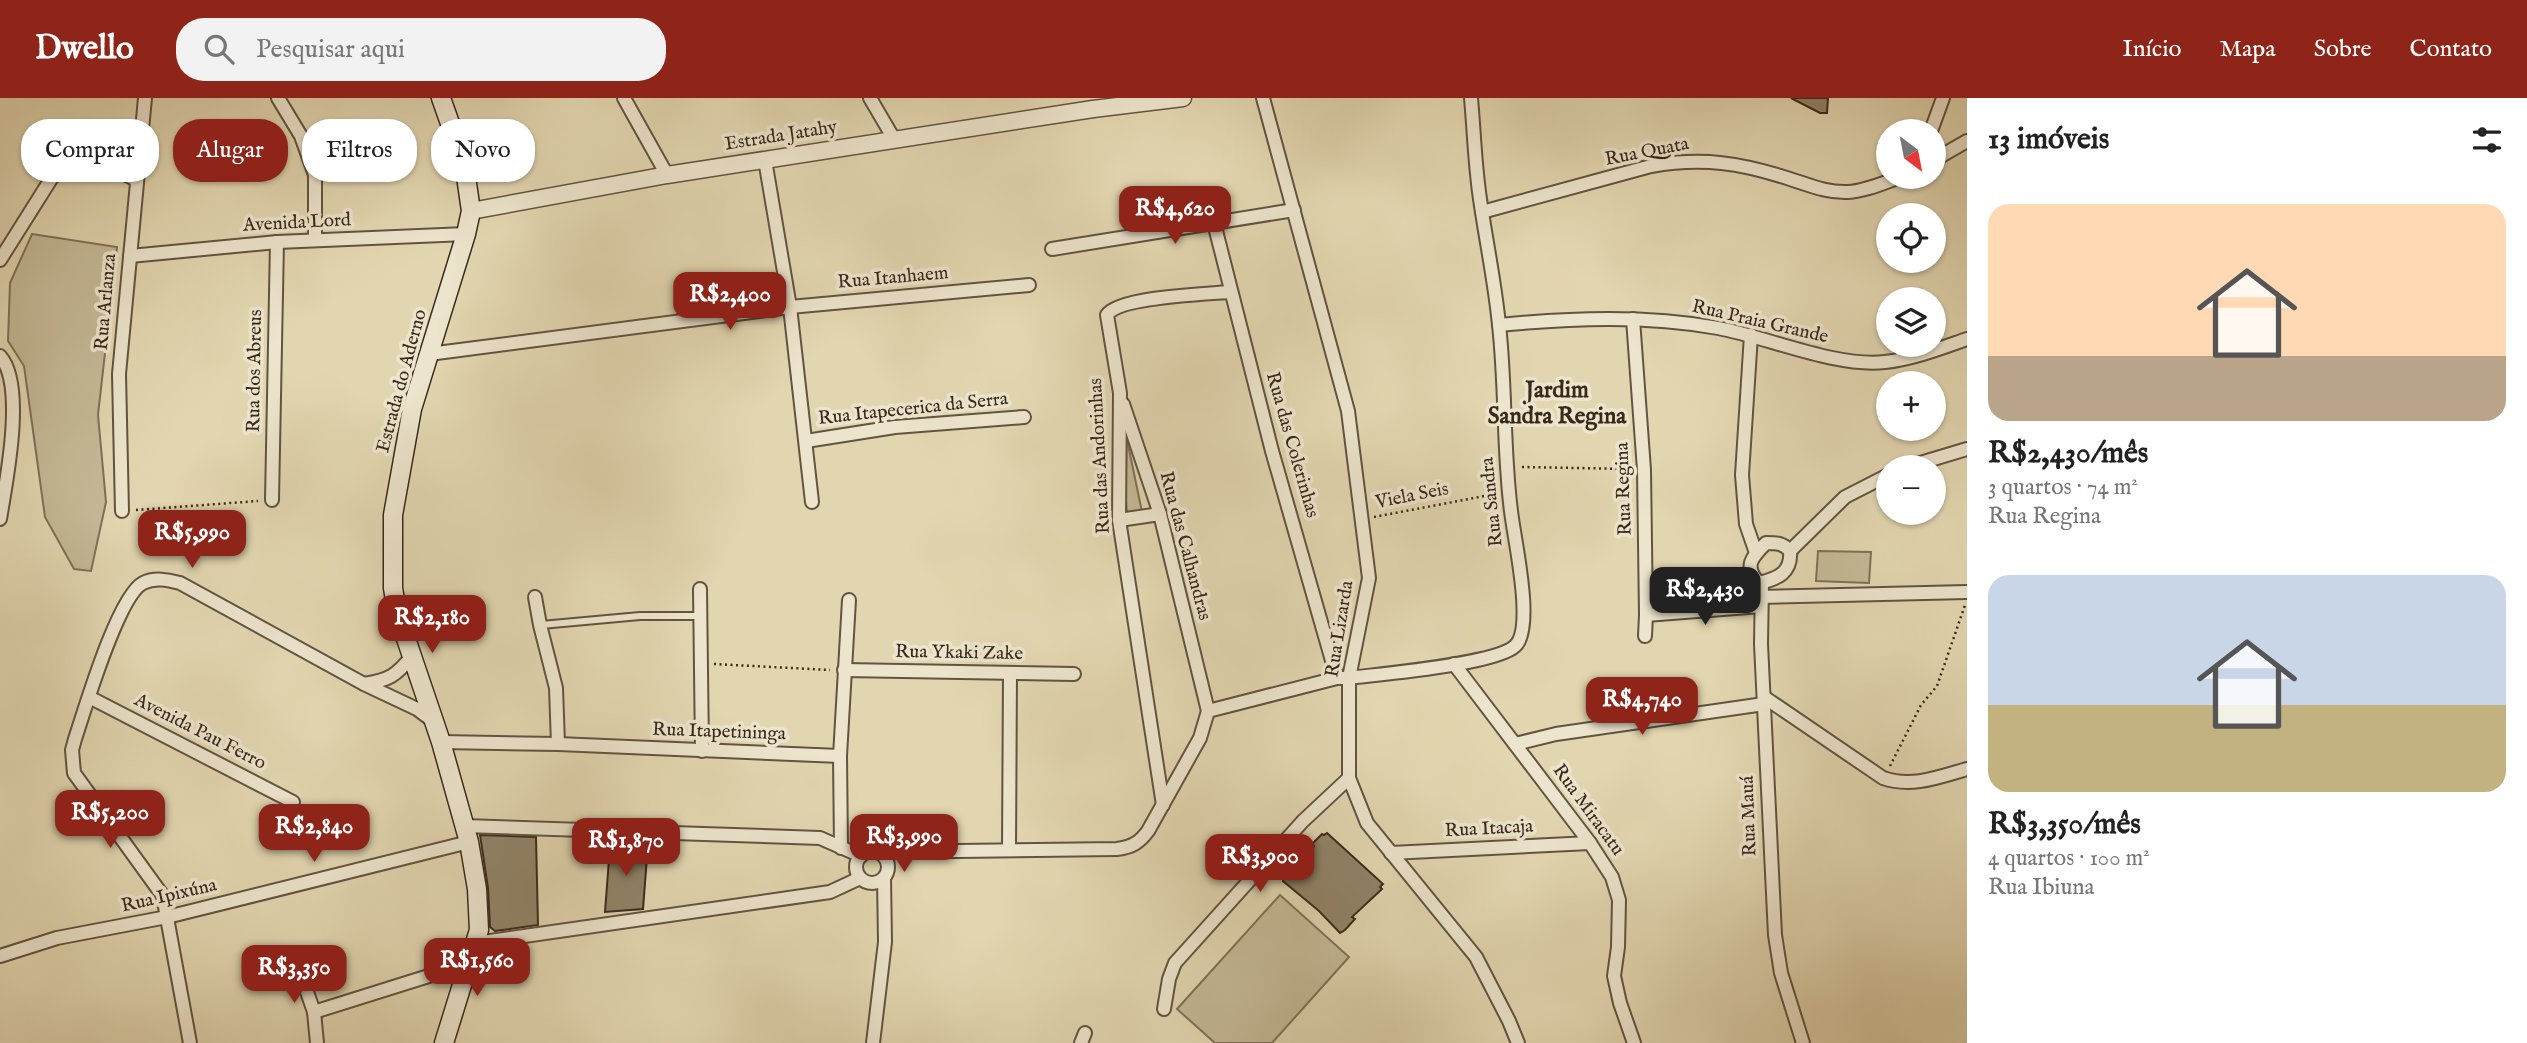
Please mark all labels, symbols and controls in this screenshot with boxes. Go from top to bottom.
search box [176,18,666,81]
text: Dwello [35,28,134,70]
icon: search [200,30,238,68]
text: Pesquisar aqui [256,33,405,66]
text: Início [2122,34,2181,65]
text: Mapa [2219,34,2276,65]
text: Sobre [2314,34,2372,65]
text: Contato [2410,34,2492,65]
street label: Estrada Jatahy [723,115,840,157]
chip: Comprar [21,119,159,182]
chip: Alugar [173,119,288,182]
chip: Filtros [302,119,417,182]
chip: Novo [431,119,535,182]
north arrow [1876,119,1946,189]
map controls [1876,119,1946,525]
text: 13 imóveis [1988,121,2109,159]
icon: filters [2468,121,2506,159]
street label: Rua Quata [1603,132,1692,172]
pin: R$4,620 [1110,186,1240,246]
text: R$4,620 [1135,194,1215,223]
button: locate [1876,203,1946,273]
street label: Avenida Lord [241,208,352,238]
icon: home [2184,250,2310,376]
street label: Rua Arlanza [90,252,122,351]
street label: Rua Itanhaem [837,261,950,295]
pin: R$2,400 [665,272,795,332]
text: R$2,400 [689,280,771,309]
button: layers [1876,287,1946,357]
street label: Rua Praia Grande [1689,295,1831,349]
street label: Estrada do Aderno [371,307,433,455]
street label: Rua dos Abreus [242,309,268,433]
street label: Rua das Colerinhas [1260,369,1324,521]
button: + [1876,371,1946,441]
district label: Jardim Sandra Regina [1488,376,1627,431]
street label: Rua das Andorinhas [1084,377,1116,535]
street label: Rua Itapecerica da Serra [817,387,1010,431]
text: R$2,430/mês [1988,435,2148,473]
street label: Rua Regina [1610,441,1638,536]
street label: Rua Sandra [1475,455,1509,548]
button: − [1876,455,1946,525]
street label: Rua das Calhandras [1154,469,1216,623]
text: 3 quartos · 74 m² [1988,473,2138,502]
street label: Viela Seis [1372,477,1451,515]
text: Rua Regina [1988,502,2101,531]
pin: R$5,990 [127,510,257,570]
text: R$5,990 [154,518,230,547]
pin: R$2,430 [1640,568,1770,627]
text: R$2,430 [1666,575,1744,604]
street label: Rua Lizarda [1321,578,1360,679]
pin: R$2,180 [367,596,497,655]
text: R$2,180 [394,603,470,632]
icon: home [2184,621,2310,747]
street label: Rua Ykaki Zake [895,640,1023,666]
pin: R$4,740 [1577,678,1707,737]
text: R$4,740 [1602,685,1682,714]
street label: Avenida Pau Ferro [129,688,270,776]
street label: Rua Itapetininga [652,718,787,746]
street label: Rua Miracatu [1547,759,1629,861]
street label: Rua Mauá [1736,774,1762,857]
pin: R$5,200 [45,790,175,850]
text: R$5,200 [71,798,149,827]
pin: R$2,840 [249,804,379,864]
text: R$3,350/mês [1988,806,2141,844]
text: R$2,840 [275,812,353,841]
pin: R$3,990 [839,814,969,874]
street label: Rua Itacaja [1444,815,1535,843]
pin: R$1,870 [561,818,691,878]
text: R$3,990 [866,822,942,851]
text: R$1,870 [588,826,664,855]
pin: R$3,900 [1195,834,1325,894]
text: R$3,900 [1221,842,1299,871]
text: 4 quartos · 100 m² [1988,844,2150,873]
street label: Rua Ipixúna [119,873,220,919]
text: Rua Ibiuna [1988,873,2095,902]
pin: R$1,560 [412,939,542,998]
pin: R$3,350 [229,946,359,1005]
text: R$1,560 [440,946,514,975]
text: R$3,350 [258,953,330,982]

